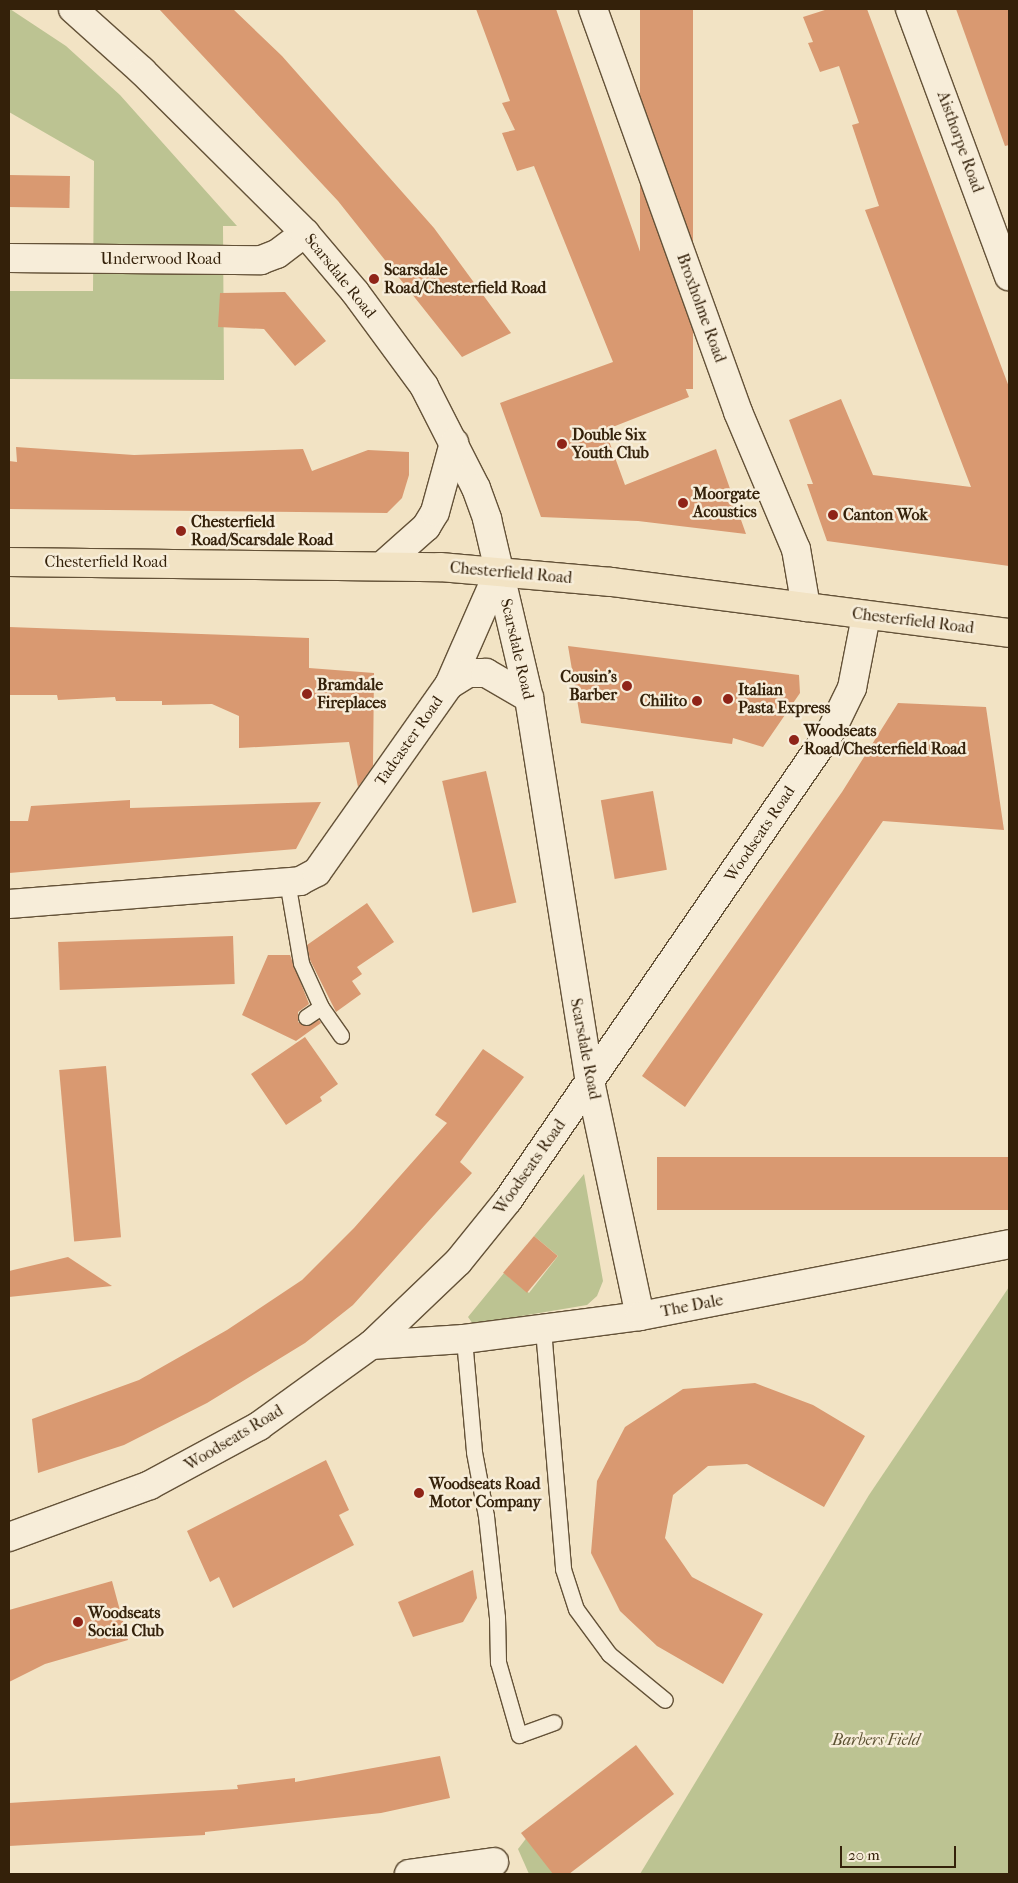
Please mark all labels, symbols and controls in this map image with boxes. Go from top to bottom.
street label: Aisthorpe Road [933,89,987,195]
street label: Scarsdale Road [300,230,380,322]
street label: Underwood Road [101,249,221,269]
street label: Broxholme Road [672,251,730,365]
place label: Scarsdale Road/Chesterfield Road [384,260,546,298]
marker: Scarsdale Road/Chesterfield Road [368,273,380,285]
place label: Double Six Youth Club [572,425,649,463]
marker: Double Six Youth Club [556,438,568,450]
place label: Moorgate Acoustics [693,484,760,522]
marker: Moorgate Acoustics [677,497,689,509]
place label: Canton Wok [843,505,928,525]
marker: Canton Wok [827,509,839,521]
place label: Chesterfield Road/Scarsdale Road [191,512,333,550]
marker: Chesterfield Road/Scarsdale Road [175,525,187,537]
street label: Chesterfield Road [45,552,167,572]
street label: Chesterfield Road [449,558,573,588]
street label: Scarsdale Road [496,597,538,701]
street label: Chesterfield Road [851,604,975,638]
place label: Cousin's Barber [560,667,617,705]
place label: Bramdale Fireplaces [317,675,386,713]
marker: Cousin's Barber [621,680,633,692]
place label: Italian Pasta Express [738,680,830,718]
marker: Bramdale Fireplaces [301,688,313,700]
place label: Chilito [640,691,687,711]
street label: Tadcaster Road [371,692,447,790]
marker: Italian Pasta Express [722,693,734,705]
marker: Chilito [691,695,703,707]
place label: Woodseats Road/Chesterfield Road [804,721,966,759]
marker: Woodseats Road/Chesterfield Road [788,734,800,746]
street label: Woodseats Road [721,782,799,886]
street label: Scarsdale Road [566,997,604,1101]
street label: Woodseats Road [490,1116,570,1218]
street label: The Dale [659,1291,725,1321]
street label: Woodseats Road [181,1401,287,1475]
place label: Woodseats Road Motor Company [429,1474,541,1512]
marker: Woodseats Road Motor Company [413,1487,425,1499]
place label: Woodseats Social Club [88,1603,164,1641]
marker: Woodseats Social Club [72,1616,84,1628]
park label: Barbers Field [832,1730,920,1750]
scale bar [843,1836,959,1868]
text: 20 m [848,1846,880,1864]

